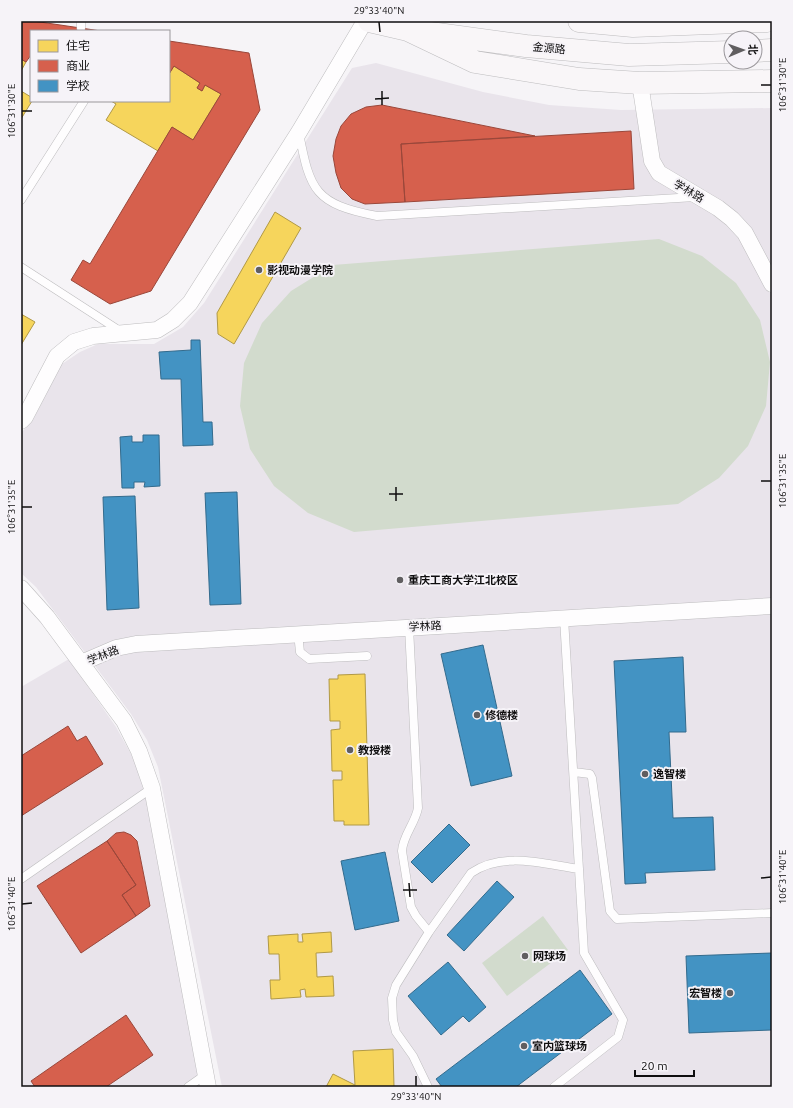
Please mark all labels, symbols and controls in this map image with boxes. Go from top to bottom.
text: 29°33'40"N [354,5,404,16]
legend [30,30,170,102]
north arrow [723,30,763,70]
text: 住宅 [66,39,90,52]
street label: 金源路 [532,41,566,55]
text: 北 [747,44,759,55]
text: 106°31'30"E [777,57,788,112]
text: 商业 [66,59,90,72]
text: 学校 [66,79,90,92]
text: 106°31'30"E [6,83,17,138]
street label: 学林路 [672,177,706,205]
place label: 影视动漫学院 [267,264,333,276]
marker: 影视动漫学院 [254,265,264,275]
text: 106°31'35"E [777,453,788,508]
text: 106°31'35"E [6,479,17,534]
place label: 重庆工商大学江北校区 [408,574,518,586]
marker: 重庆工商大学江北校区 [395,575,405,585]
street label: 学林路 [408,619,442,633]
street label: 学林路 [85,643,121,667]
place label: 修德楼 [485,709,518,721]
marker: 修德楼 [472,710,482,720]
place label: 教授楼 [358,744,391,756]
marker: 教授楼 [345,745,355,755]
place label: 逸智楼 [653,768,686,780]
marker: 逸智楼 [640,769,650,779]
text: 106°31'40"E [777,849,788,904]
text: 106°31'40"E [6,876,17,931]
place label: 网球场 [533,950,566,962]
marker: 网球场 [520,951,530,961]
place label: 宏智楼 [689,987,722,999]
marker: 宏智楼 [725,988,735,998]
place label: 室内篮球场 [532,1040,587,1052]
marker: 室内篮球场 [519,1041,529,1051]
scale bar [635,1052,694,1078]
text: 20 m [641,1059,668,1072]
text: 29°33'40"N [391,1091,441,1102]

